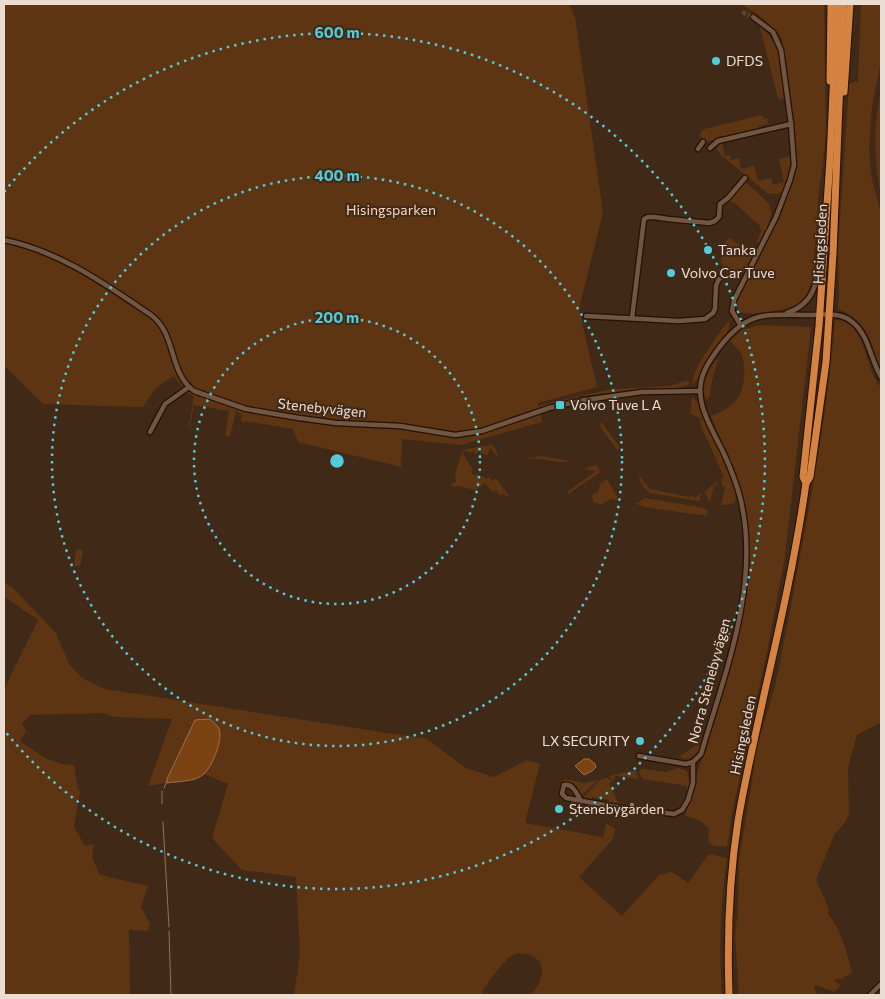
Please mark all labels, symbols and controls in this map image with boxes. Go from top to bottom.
text: 600 m [314,23,360,41]
place label: DFDS [726,52,763,69]
marker: DFDS [710,55,722,67]
text: 400 m [314,166,360,184]
park label: Hisingsparken [346,201,436,218]
street label: Hisingsleden [809,203,830,285]
place label: Tanka [718,241,756,258]
marker: Tanka [702,244,714,256]
place label: Volvo Car Tuve [681,264,775,281]
marker: Volvo Car Tuve [665,267,677,279]
text: 200 m [315,308,359,326]
street label: Stenebyvägen [277,394,367,421]
place label: Volvo Tuve L A [570,396,662,413]
marker: Volvo Tuve L A [554,399,566,411]
centre of rings [328,452,346,470]
street label: Norra Stenebyvägen [684,616,733,745]
street label: Hisingsleden [726,694,759,776]
place label: LX SECURITY [542,732,630,749]
marker: LX SECURITY [634,735,646,747]
place label: Stenebygården [569,800,664,817]
marker: Stenebygården [553,803,565,815]

